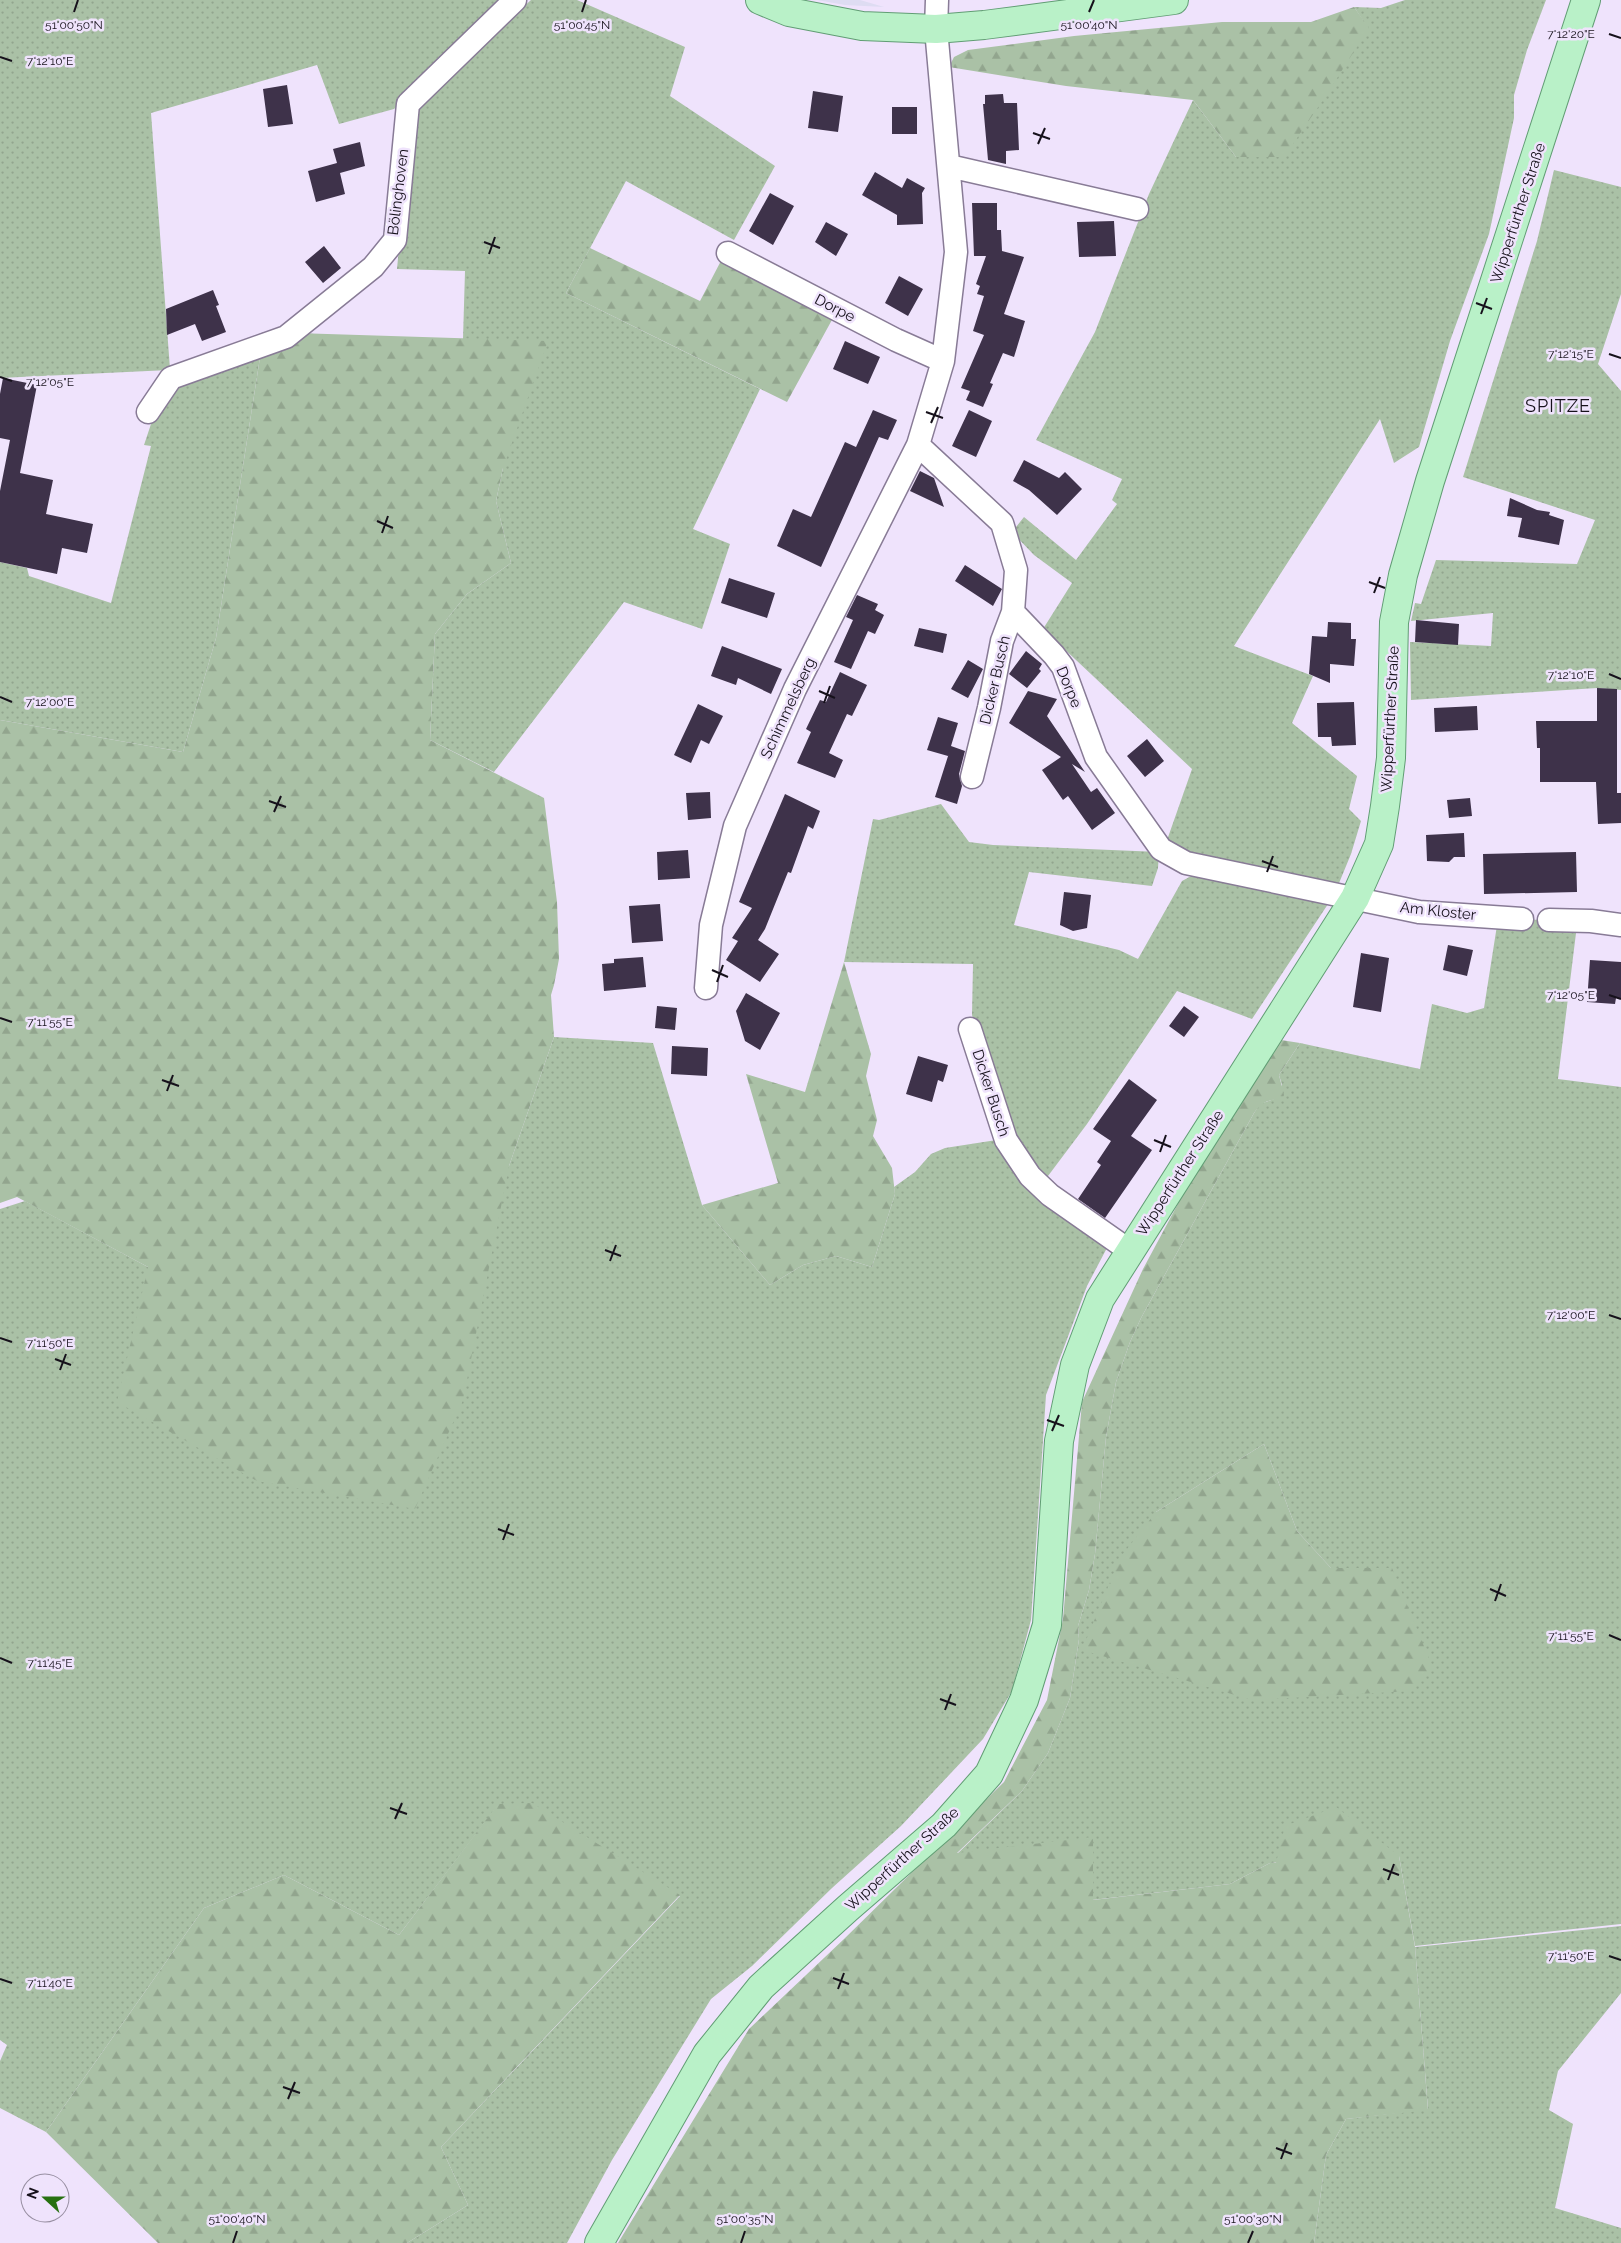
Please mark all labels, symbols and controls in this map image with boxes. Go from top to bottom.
text: 51°00'50"N [45,18,103,32]
text: 51°00'45"N [554,18,610,32]
text: 51°00'40"N [1060,18,1118,32]
text: 7°12'20"E [1547,27,1595,41]
text: 7°12'10"E [27,54,73,68]
street label: Wipperfürther Straße [1487,140,1549,285]
street label: Bölinghoven [384,148,412,236]
street label: Dorpe [812,290,858,326]
text: 7°12'15"E [1548,347,1594,361]
text: 7°12'05"E [26,375,74,389]
district label: SPITZE [1525,395,1591,416]
street label: Dicker Busch [976,634,1014,726]
street label: Wipperfürther Straße [1377,645,1403,793]
street label: Schimmelsberg [757,655,819,761]
street label: Dorpe [1052,664,1086,710]
text: 7°12'10"E [1548,668,1594,682]
text: 7°12'00"E [26,695,74,709]
street label: Am Kloster [1399,898,1478,924]
text: 7°12'05"E [1547,988,1595,1002]
text: 7°11'55"E [27,1015,73,1029]
street label: Dicker Busch [968,1047,1014,1139]
street label: Wipperfürther Straße [1133,1107,1228,1239]
text: 7°12'00"E [1547,1308,1595,1322]
text: 7°11'50"E [27,1336,73,1350]
text: 7°11'55"E [1548,1629,1594,1643]
text: 7°11'45"E [28,1656,72,1670]
street label: Wipperfürther Straße [842,1803,963,1915]
text: 7°11'50"E [1548,1949,1594,1963]
text: 7°11'40"E [27,1976,73,1990]
north arrow [20,2173,70,2223]
text: N [23,2185,42,2201]
text: 51°00'40"N [208,2212,266,2226]
text: 51°00'35"N [716,2212,774,2226]
text: 51°00'30"N [1224,2212,1282,2226]

